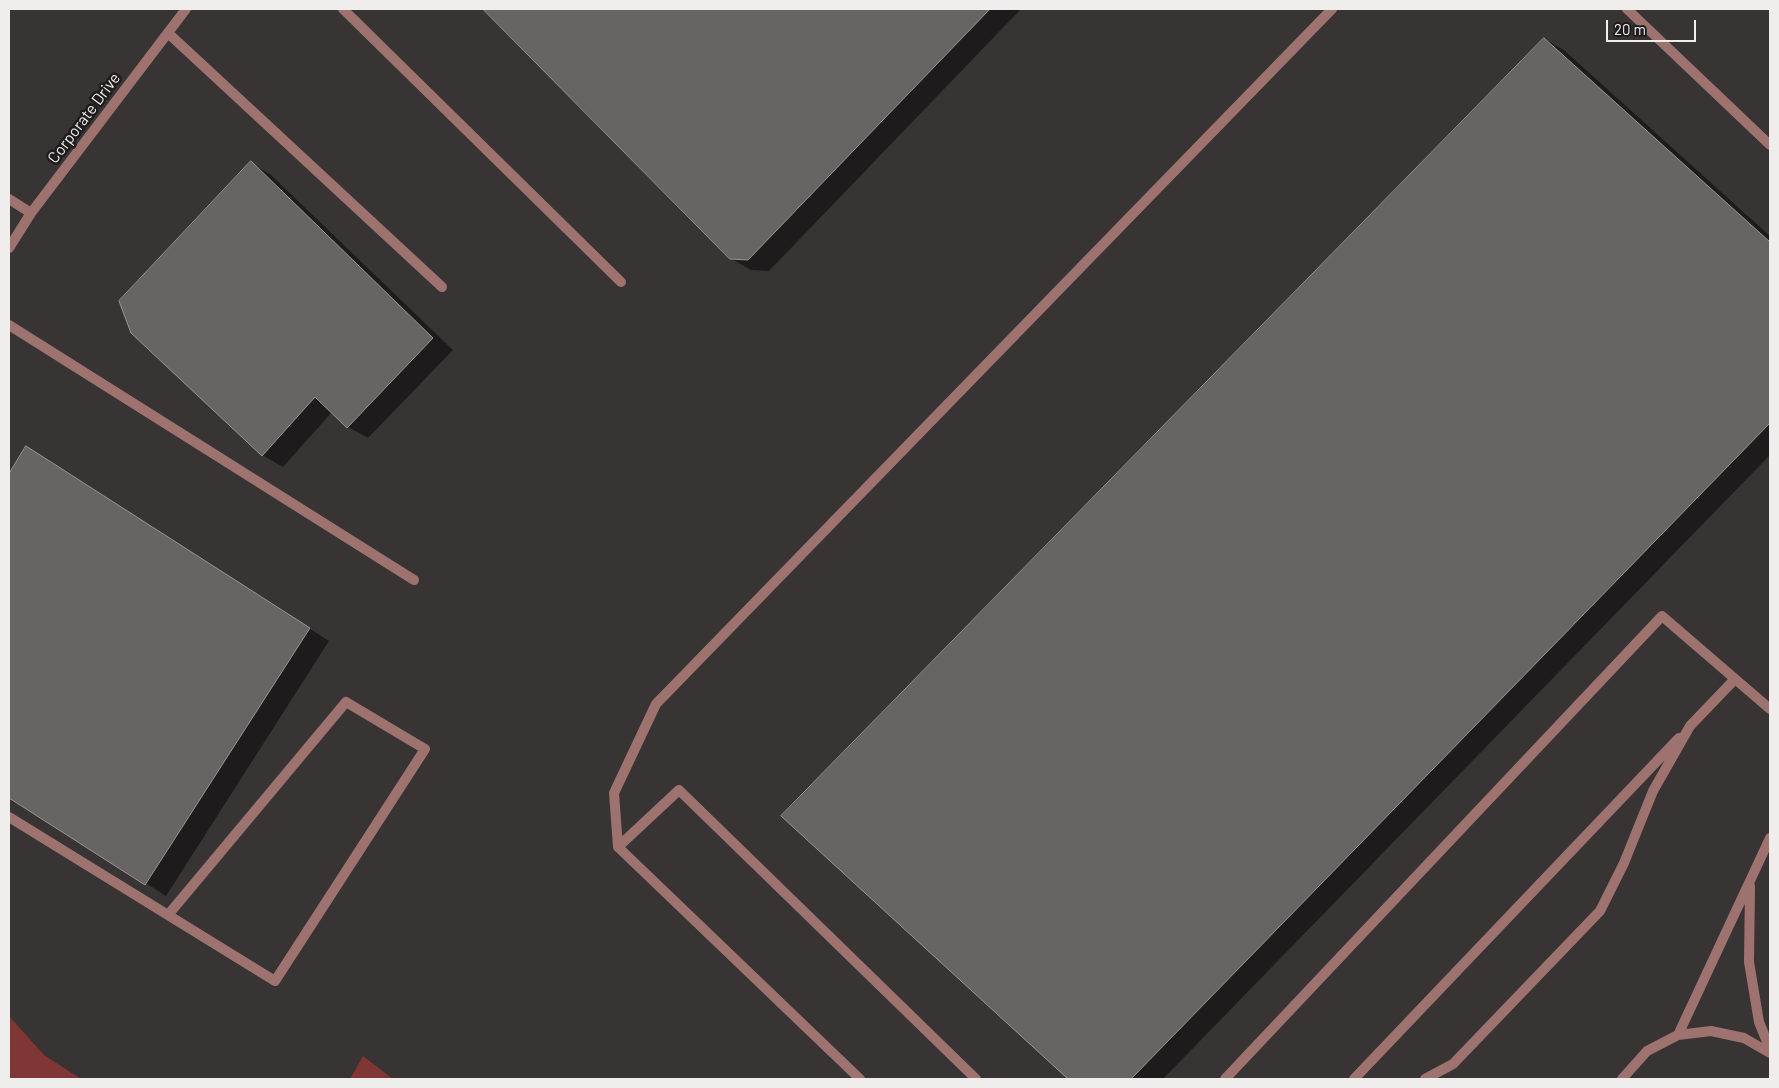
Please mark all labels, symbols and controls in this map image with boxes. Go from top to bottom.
scale bar [1609,10,1699,42]
text: 20 m [1614,20,1646,38]
street label: Corporate Drive [44,69,124,167]

